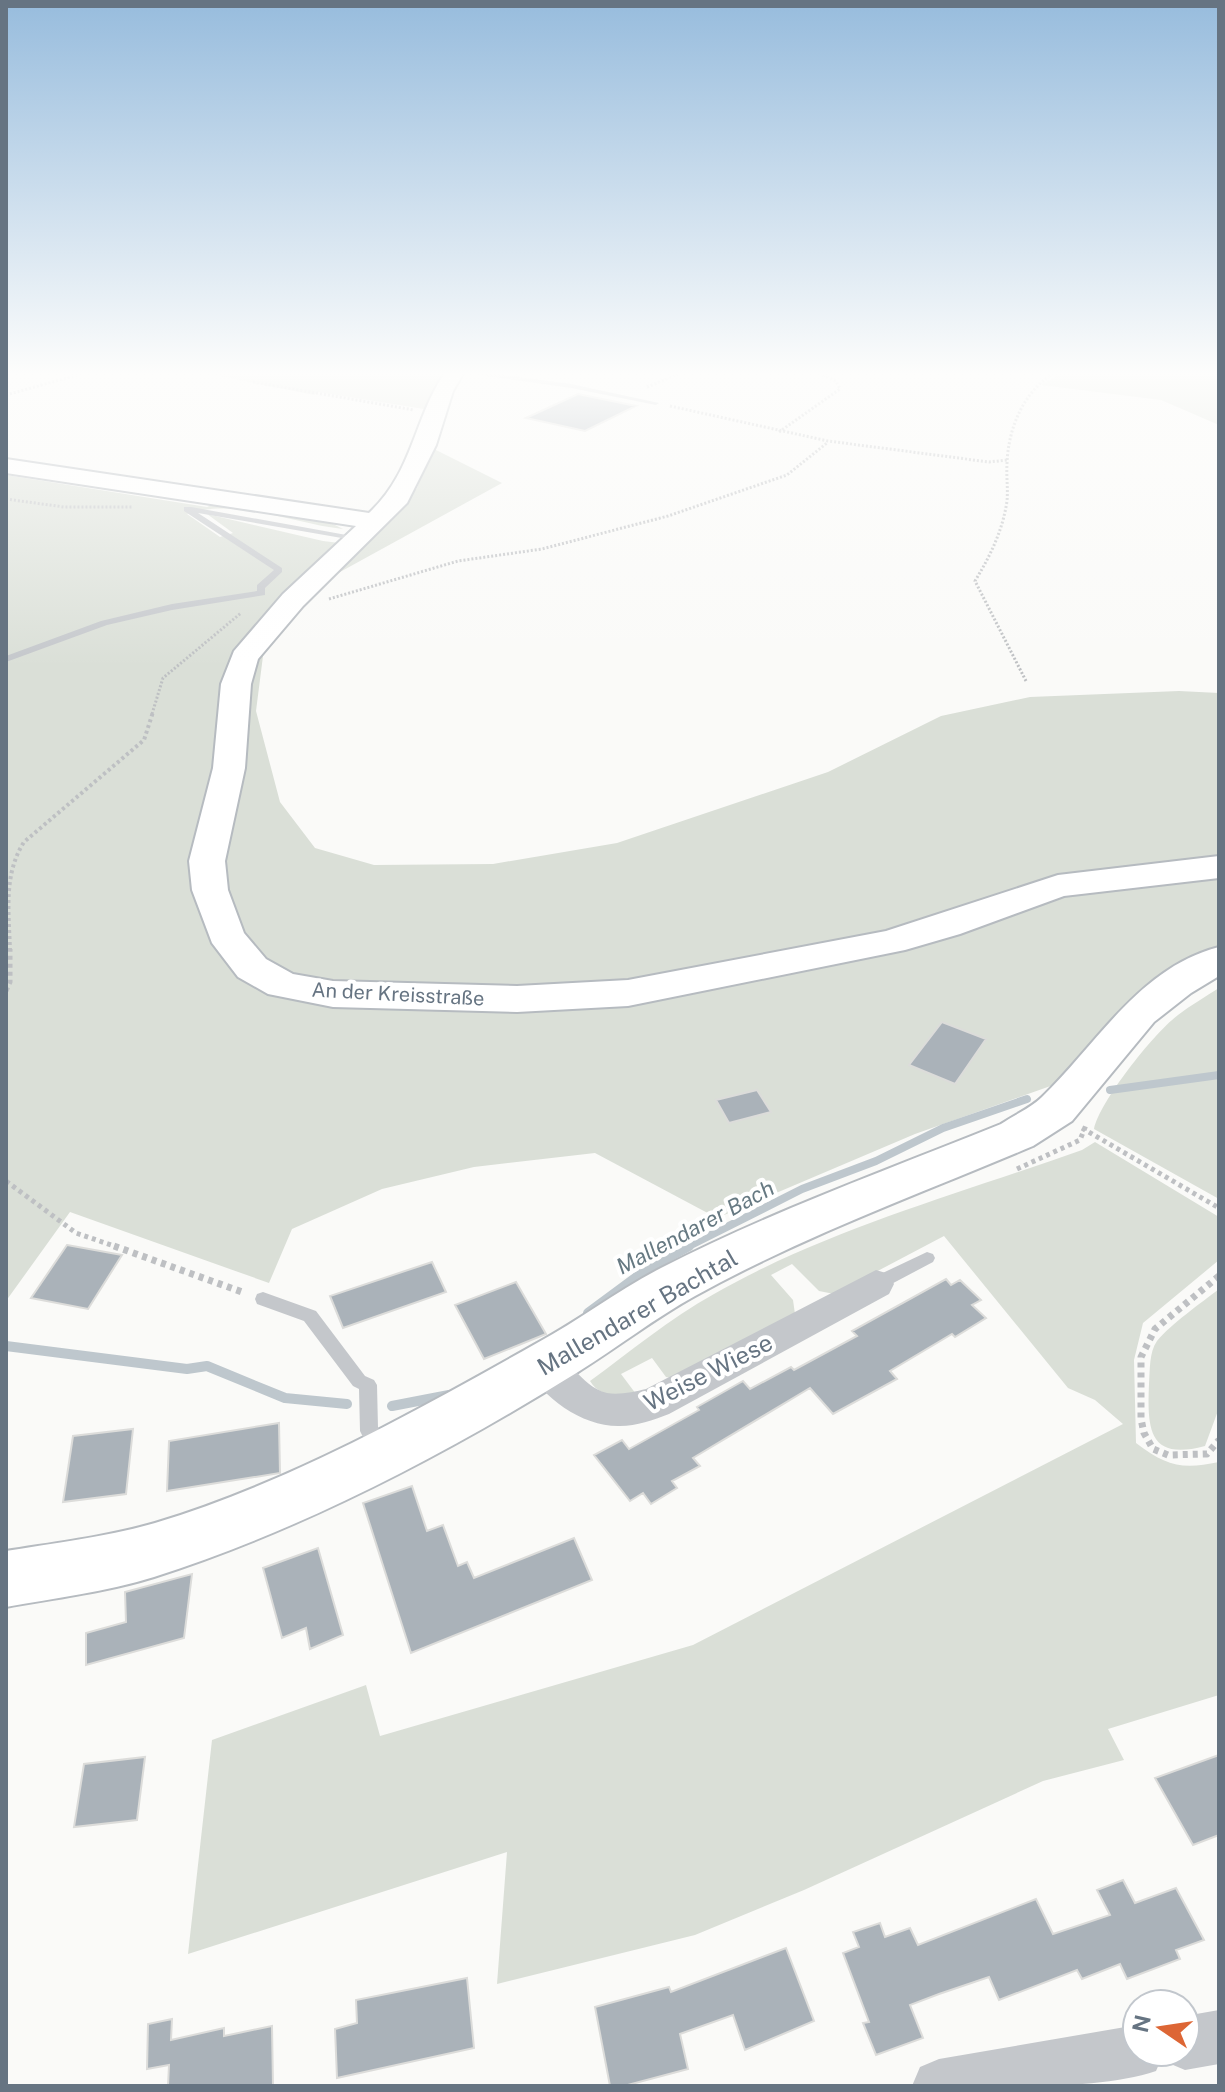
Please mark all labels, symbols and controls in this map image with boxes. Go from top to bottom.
street label: An der Kreisstraße [311,977,485,1011]
water label: Mallendarer Bach [612,1175,778,1279]
street label: Mallendarer Bachtal [532,1243,742,1381]
street label: Weise Wiese [639,1328,777,1416]
north arrow [1121,1988,1201,2068]
text: N [1127,2012,1156,2035]

